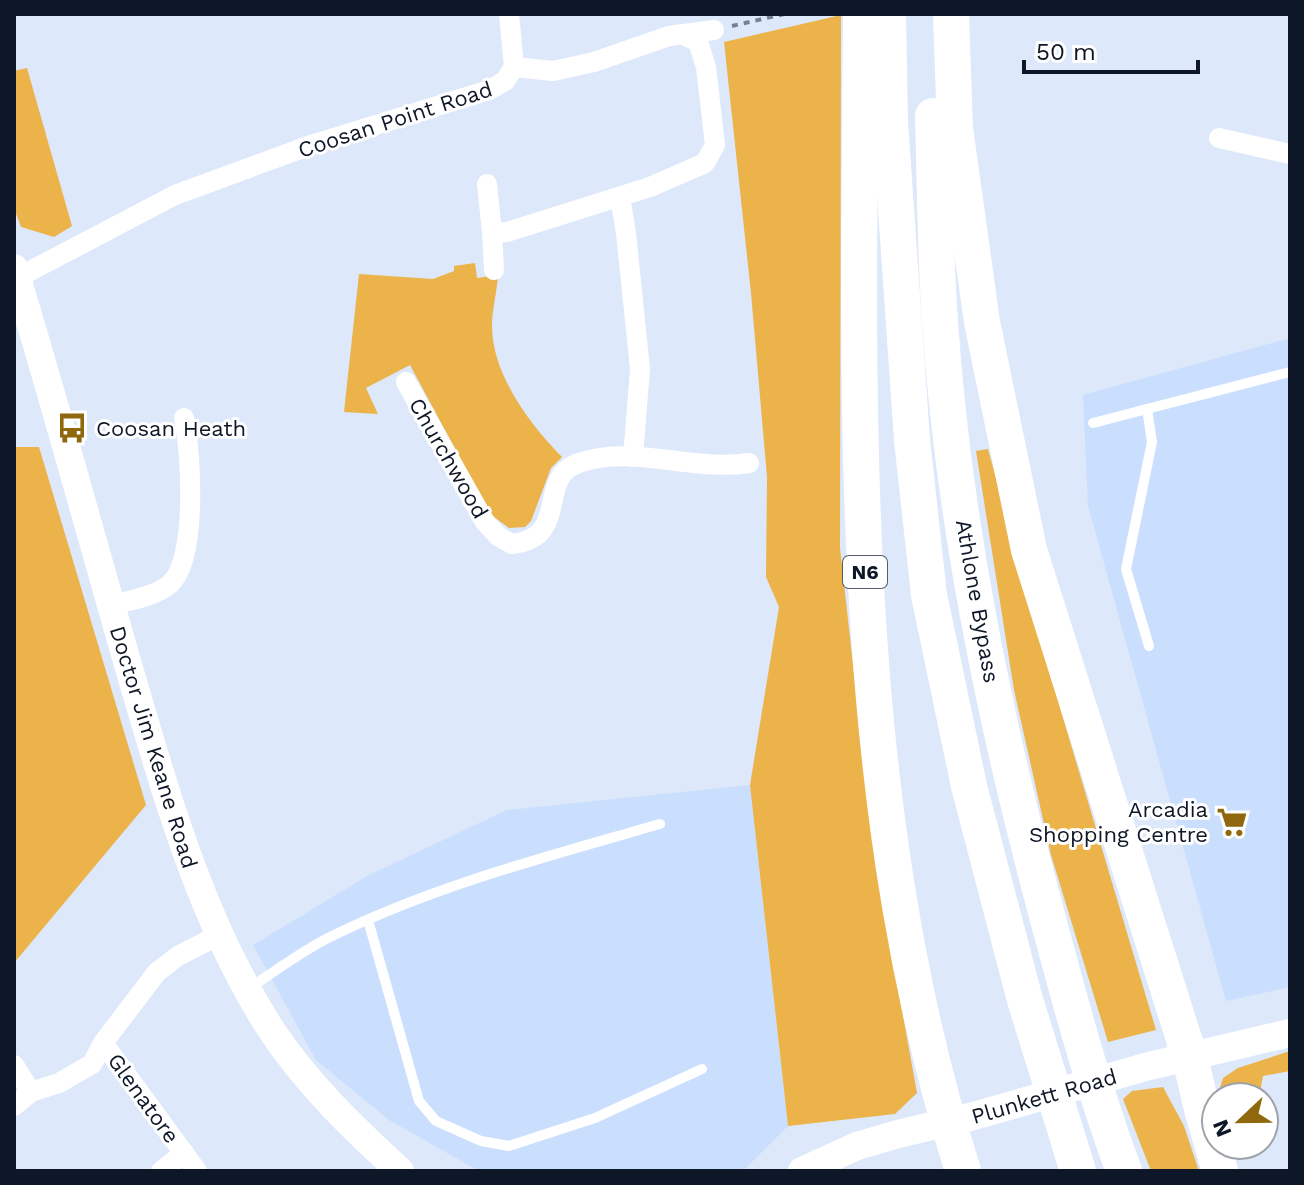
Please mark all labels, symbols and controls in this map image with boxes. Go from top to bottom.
scale bar [1024,24,1198,74]
text: 50 m [1036,38,1096,66]
street label: Coosan Point Road [295,76,495,163]
street label: Churchwood [404,394,493,523]
bus stop icon: Coosan Heath [55,411,89,445]
place label: Coosan Heath [96,416,246,441]
street label: Athlone Bypass [951,517,1004,685]
road number: N6 [843,556,887,588]
street label: Doctor Jim Keane Road [105,623,202,871]
place label: Arcadia Shopping Centre [1029,797,1208,847]
supermarket icon: Arcadia Shopping Centre [1215,805,1249,839]
street label: Glenatore [103,1049,184,1148]
street label: Plunkett Road [969,1064,1120,1129]
north arrow [1200,1081,1280,1161]
text: N [1207,1116,1237,1141]

